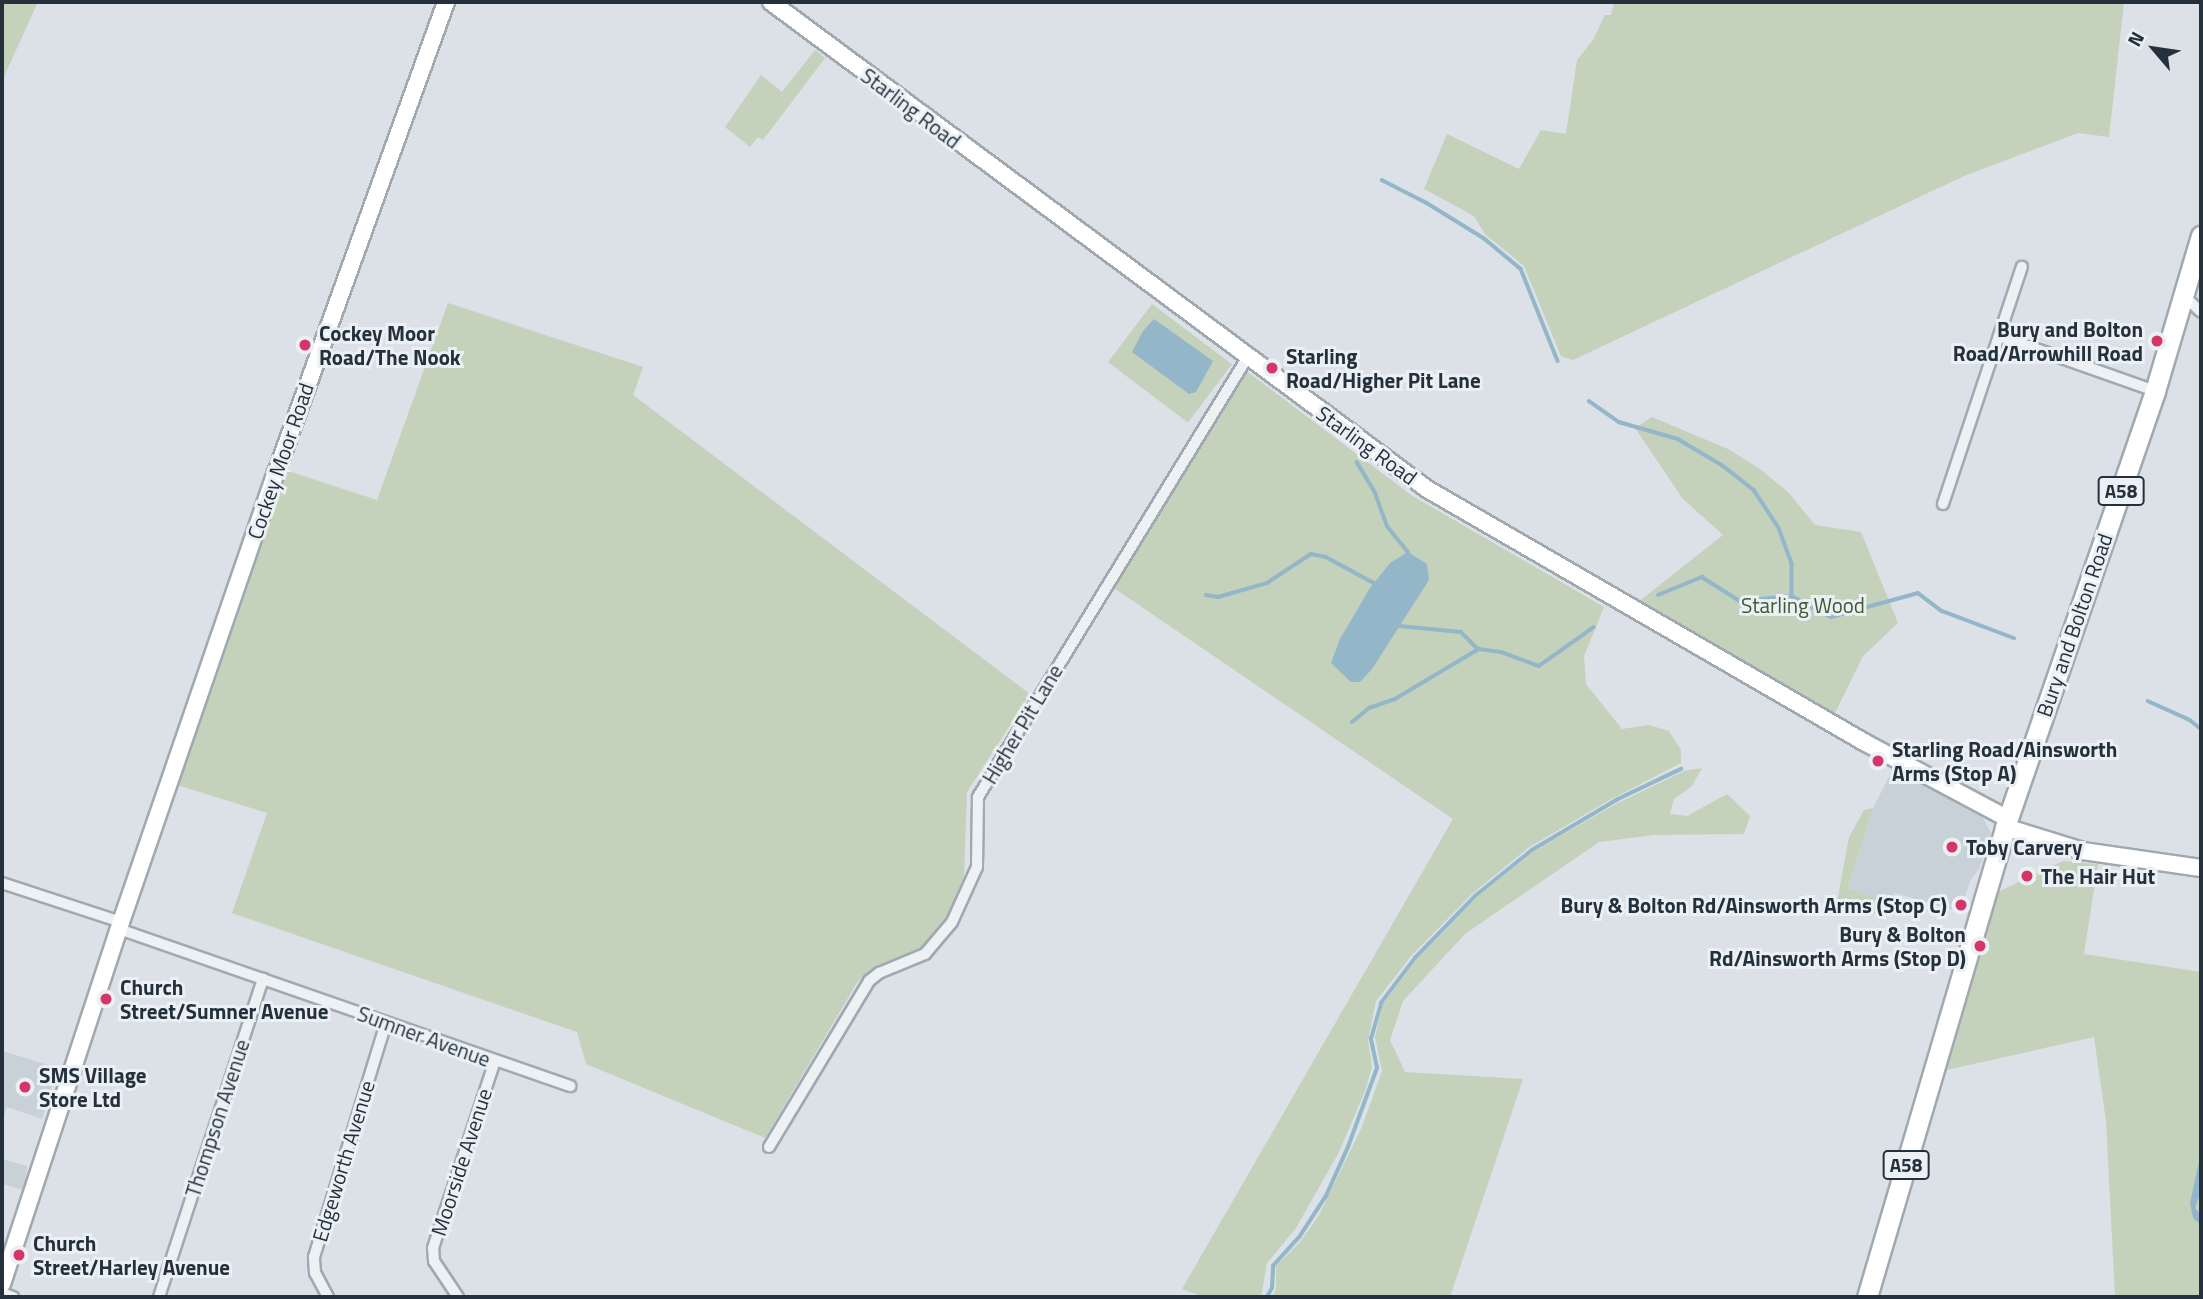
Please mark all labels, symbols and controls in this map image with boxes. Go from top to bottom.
north arrow [2119,14,2189,84]
text: N [2119,26,2151,51]
street label: Starling Road [856,62,966,154]
place label: Bury and Bolton Road/Arrowhill Road [1953,316,2143,366]
place label: Cockey Moor Road/The Nook [319,320,461,370]
marker: Bury and Bolton Road/Arrowhill Road [2149,333,2165,349]
marker: Cockey Moor Road/The Nook [297,337,313,353]
place label: Starling Road/Higher Pit Lane [1286,343,1481,393]
marker: Starling Road/Higher Pit Lane [1264,360,1280,376]
street label: Cockey Moor Road [241,380,319,542]
street label: Starling Road [1312,400,1422,490]
road number: A58 [2096,476,2146,506]
street label: Bury and Bolton Road [2031,530,2117,720]
park label: Starling Wood [1741,592,1865,618]
street label: Higher Pit Lane [976,660,1068,788]
place label: Starling Road/Ainsworth Arms (Stop A) [1892,736,2117,786]
marker: Starling Road/Ainsworth Arms (Stop A) [1870,753,1886,769]
place label: Toby Carvery [1966,834,2082,860]
marker: Toby Carvery [1944,839,1960,855]
place label: The Hair Hut [2041,863,2155,889]
marker: The Hair Hut [2019,868,2035,884]
place label: Bury & Bolton Rd/Ainsworth Arms (Stop C) [1560,892,1947,918]
marker: Bury & Bolton Rd/Ainsworth Arms (Stop C) [1953,897,1969,913]
place label: Bury & Bolton Rd/Ainsworth Arms (Stop D) [1709,921,1966,971]
marker: Bury & Bolton Rd/Ainsworth Arms (Stop D) [1972,938,1988,954]
place label: Church Street/Sumner Avenue [120,974,328,1024]
marker: Church Street/Sumner Avenue [98,991,114,1007]
street label: Sumner Avenue [354,1000,494,1072]
street label: Thompson Avenue [180,1036,254,1200]
place label: SMS Village Store Ltd [39,1062,147,1112]
street label: Edgeworth Avenue [307,1077,379,1245]
marker: SMS Village Store Ltd [17,1079,33,1095]
street label: Moorside Avenue [425,1085,497,1239]
road number: A58 [1882,1149,1930,1180]
place label: Church Street/Harley Avenue [33,1230,230,1280]
marker: Church Street/Harley Avenue [11,1247,27,1263]

